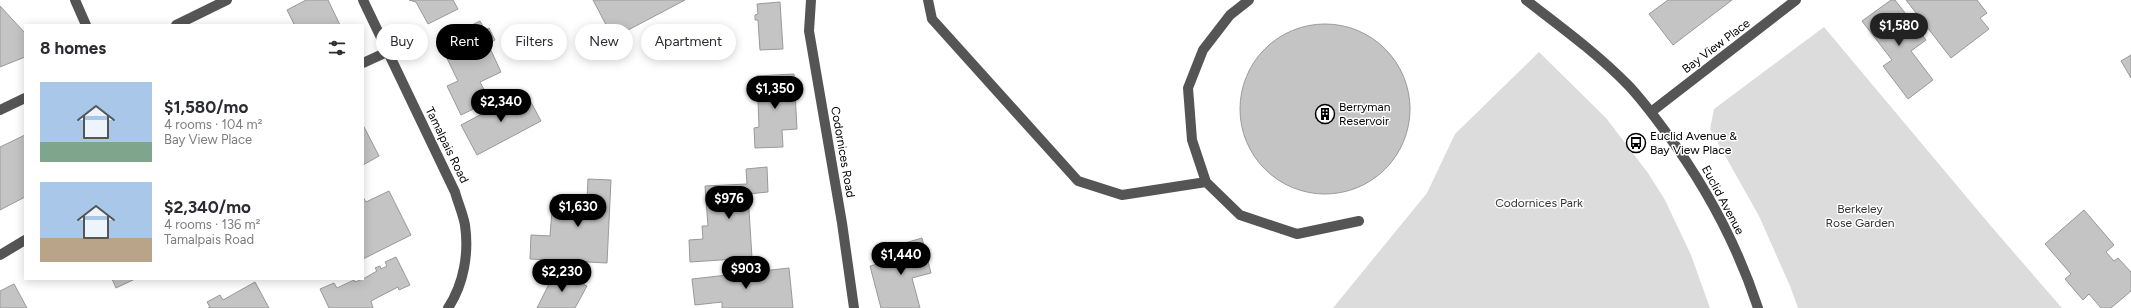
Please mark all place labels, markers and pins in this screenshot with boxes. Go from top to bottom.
pin: $1,580 [1866,13,1932,47]
pin: $1,350 [742,76,808,110]
pin: $2,340 [468,89,534,123]
place label: Berryman Reservoir [1339,100,1391,128]
building icon: Berryman Reservoir [1314,103,1336,125]
place label: Euclid Avenue & Bay View Place [1650,129,1737,157]
bus stop icon: Euclid Avenue & Bay View Place [1625,132,1647,154]
pin: $976 [705,186,753,220]
pin: $1,630 [545,194,611,228]
pin: $1,440 [868,242,934,276]
pin: $903 [722,256,770,290]
pin: $2,230 [529,259,595,293]

